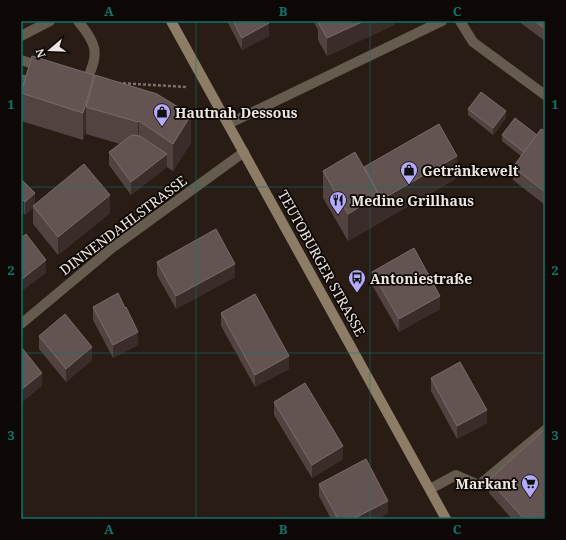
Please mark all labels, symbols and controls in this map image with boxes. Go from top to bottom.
text: A [104,2,114,20]
text: B [279,2,288,20]
text: C [453,2,462,20]
north arrow [30,30,70,70]
text: N [31,47,49,60]
text: 1 [7,95,15,113]
text: 1 [551,95,559,113]
shop icon: Hautnah Dessous [152,102,172,127]
place label: Hautnah Dessous [175,103,298,122]
shop icon: Getränkewelt [399,160,419,185]
place label: Getränkewelt [422,161,519,180]
street label: DINNENDAHLSTRASSE [56,171,191,279]
street label: TEUTOBURGER STRASSE [274,186,370,340]
restaurant icon: Medine Grillhaus [328,190,348,215]
place label: Medine Grillhaus [351,191,474,210]
text: 2 [7,261,15,279]
text: 2 [551,261,559,279]
bus stop icon: Antoniestraße [347,268,367,293]
place label: Antoniestraße [370,269,472,288]
text: 3 [7,426,15,444]
text: 3 [551,426,559,444]
supermarket icon: Markant [520,473,540,498]
place label: Markant [456,474,517,493]
text: A [104,520,114,538]
text: B [279,520,288,538]
text: C [453,520,462,538]

